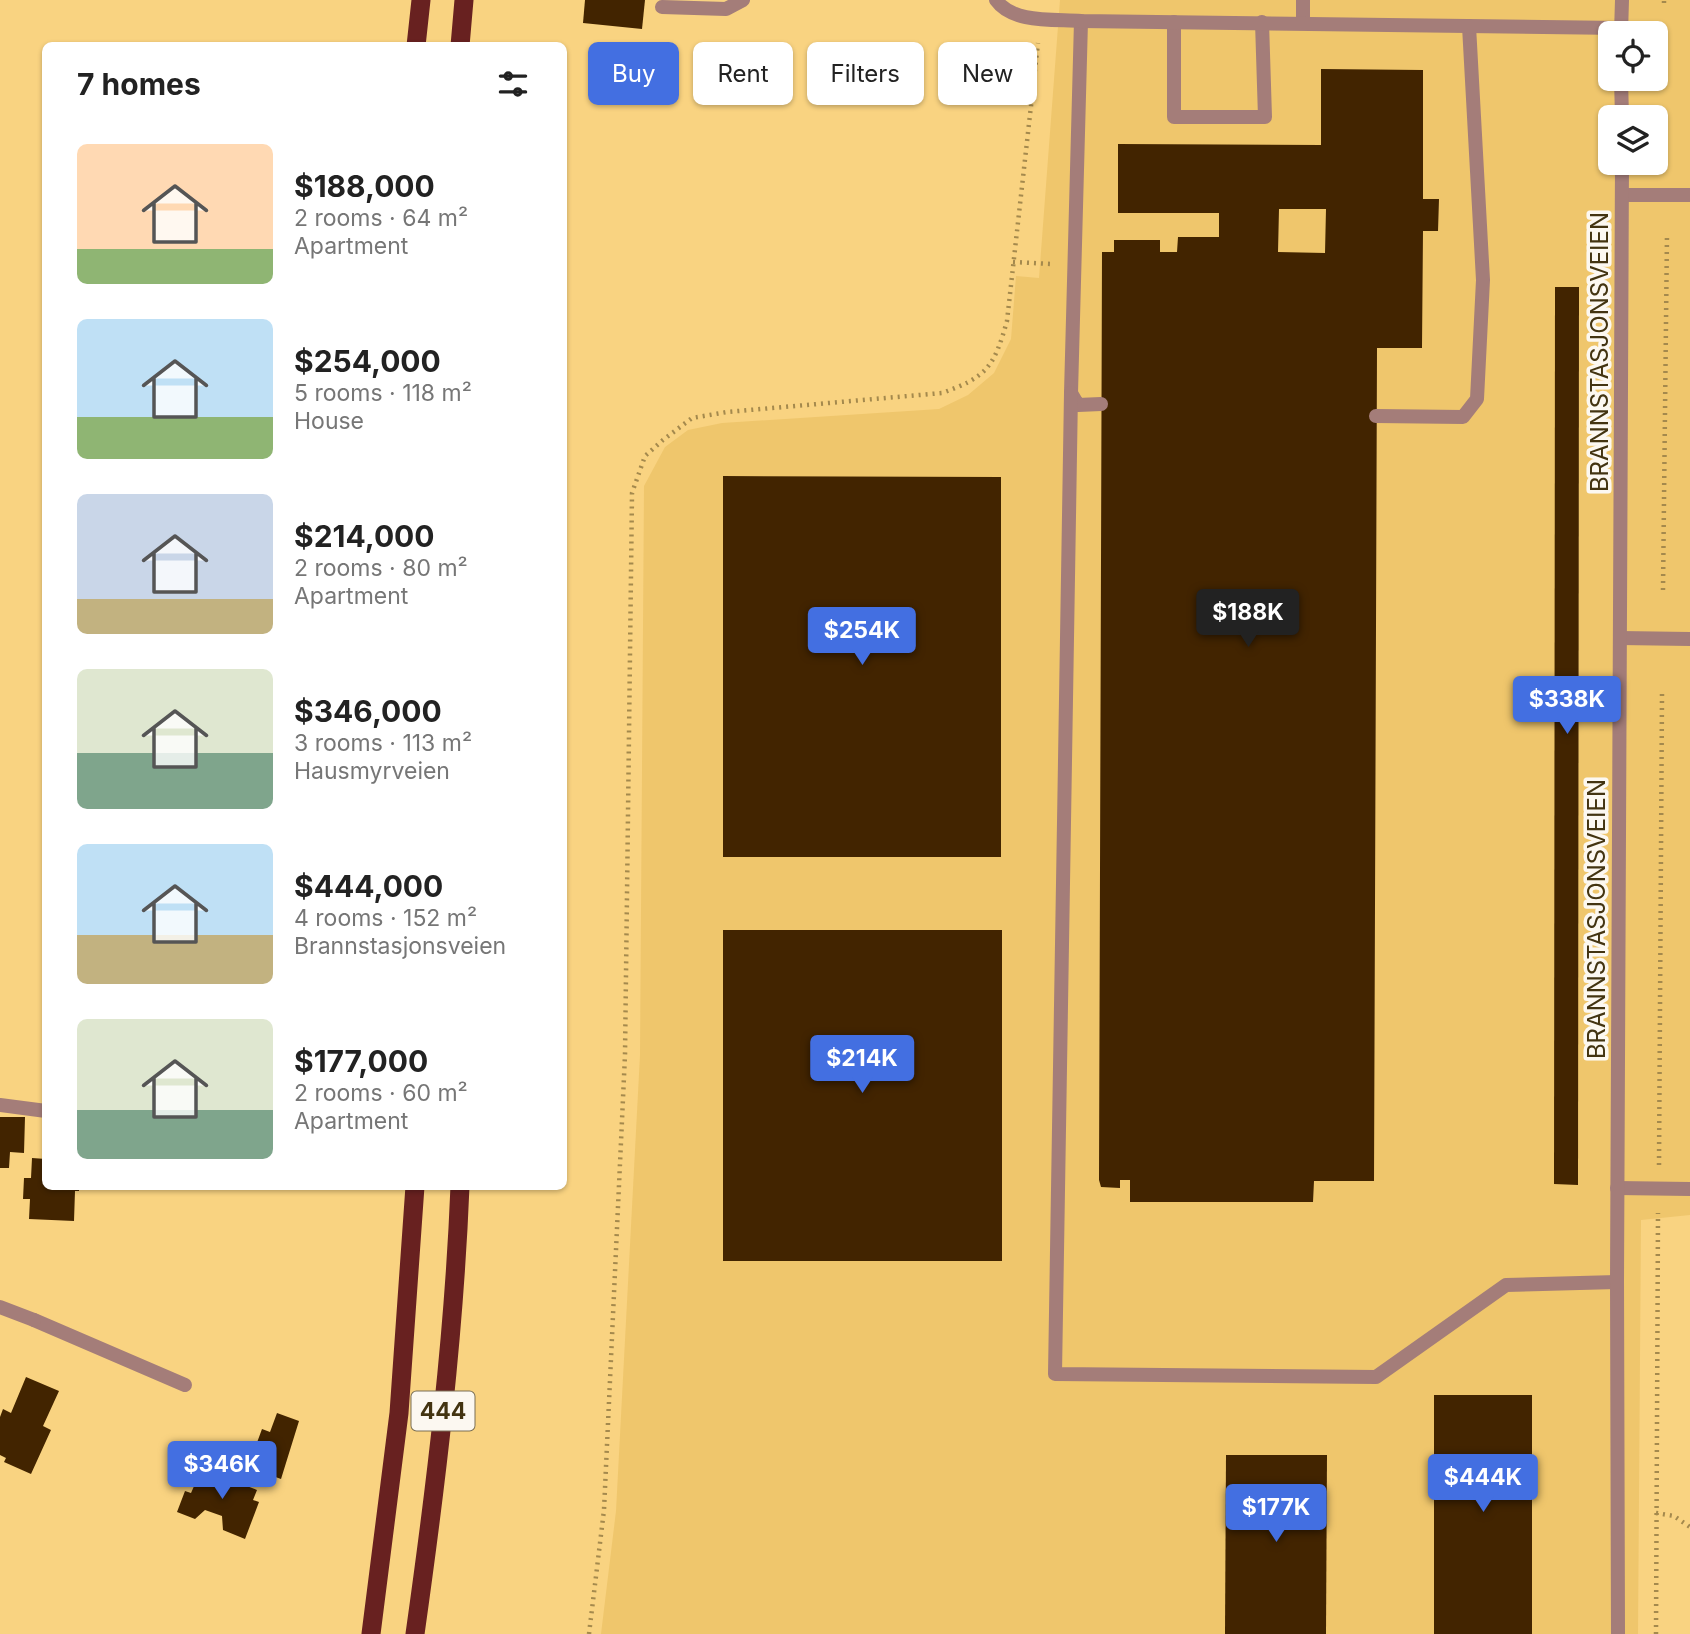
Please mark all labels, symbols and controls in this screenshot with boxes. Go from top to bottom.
map controls [1598,21,1668,175]
button: locate [1598,21,1668,91]
chip: Buy [588,42,679,105]
chip: Rent [693,42,793,105]
chip: Filters [807,42,924,105]
chip: New [938,42,1037,105]
icon: filters [494,65,532,103]
text: 7 homes [77,66,201,102]
button: layers [1598,105,1668,175]
text: $188,000 [294,168,435,204]
icon: home [133,172,217,256]
text: 2 rooms · 64 m² [294,204,468,232]
street label: BRANNSTASJONSVEIEN [1585,212,1614,492]
text: Apartment [294,232,408,260]
text: $254,000 [294,343,441,379]
icon: home [133,347,217,431]
text: 5 rooms · 118 m² [294,379,472,407]
text: House [294,407,364,435]
text: $214,000 [294,518,435,554]
icon: home [133,522,217,606]
text: 2 rooms · 80 m² [294,554,468,582]
text: Apartment [294,582,408,610]
pin: $188K [1199,590,1297,649]
text: $188K [1212,598,1284,626]
pin: $254K [813,608,911,667]
text: $254K [824,616,900,644]
pin: $338K [1518,676,1616,736]
text: $338K [1529,685,1605,713]
text: $346,000 [294,693,442,729]
icon: home [133,697,217,781]
text: 3 rooms · 113 m² [294,729,472,757]
text: Hausmyrveien [294,757,450,785]
street label: BRANNSTASJONSVEIEN [1582,779,1611,1059]
text: $444,000 [294,868,443,904]
icon: home [133,872,217,956]
text: 4 rooms · 152 m² [294,904,477,932]
text: Brannstasjonsveien [294,932,506,960]
pin: $214K [813,1036,911,1095]
text: $177,000 [294,1043,428,1079]
text: $214K [826,1044,898,1072]
icon: home [133,1047,217,1131]
text: 2 rooms · 60 m² [294,1079,468,1107]
text: Apartment [294,1107,408,1135]
road number: 444 [412,1392,474,1430]
pin: $346K [173,1442,271,1501]
text: $346K [184,1450,260,1478]
pin: $444K [1434,1454,1532,1514]
text: $444K [1444,1463,1522,1491]
pin: $177K [1227,1484,1325,1544]
text: $177K [1242,1493,1310,1521]

